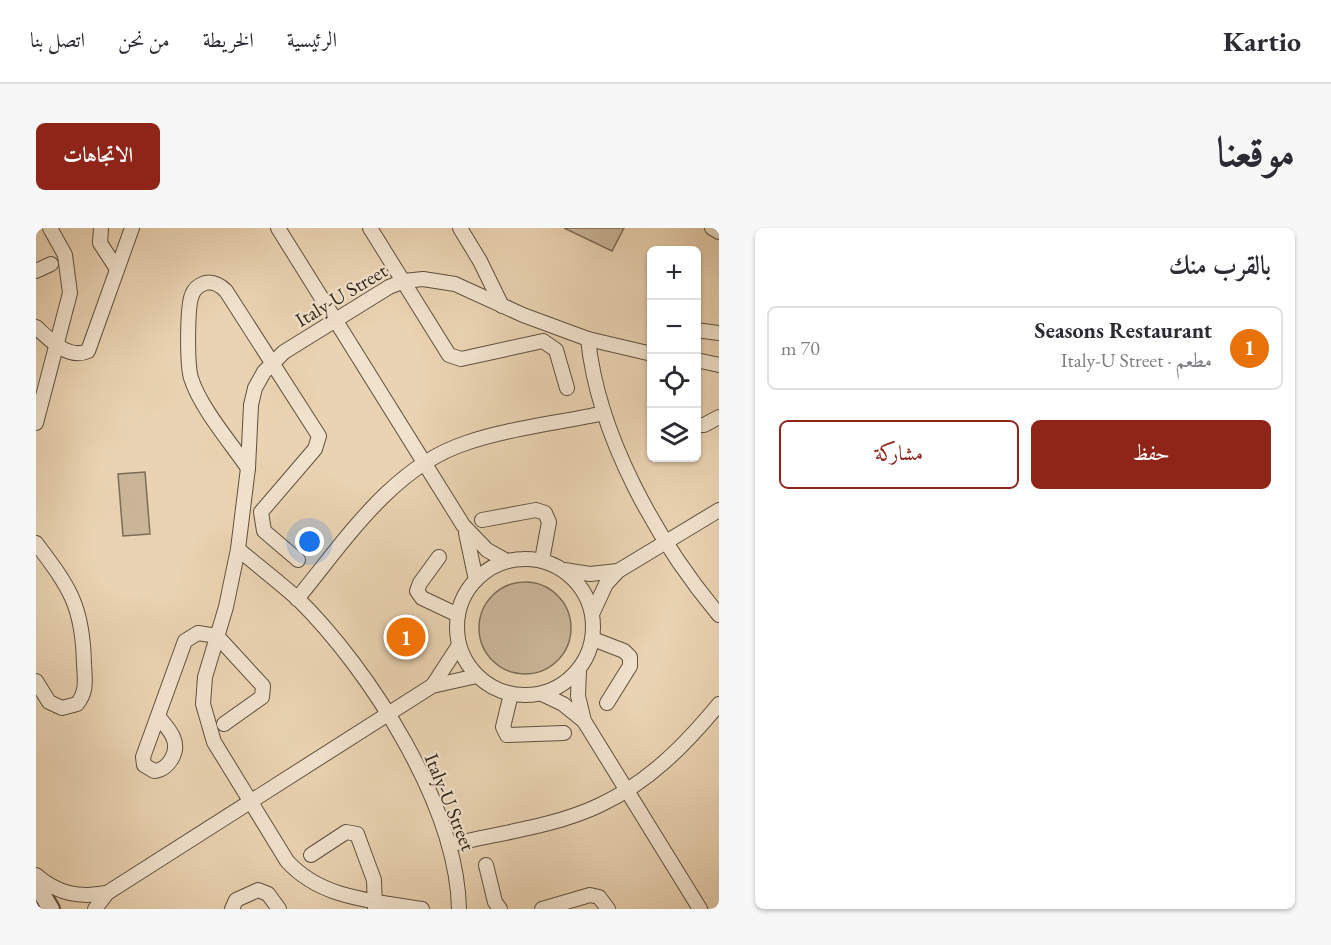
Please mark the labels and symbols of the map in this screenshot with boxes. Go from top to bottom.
street label: Italy-U Street [290,257,392,333]
your location [295,527,324,556]
pin: 1 [386,614,425,660]
street label: Italy-U Street [419,749,482,855]

